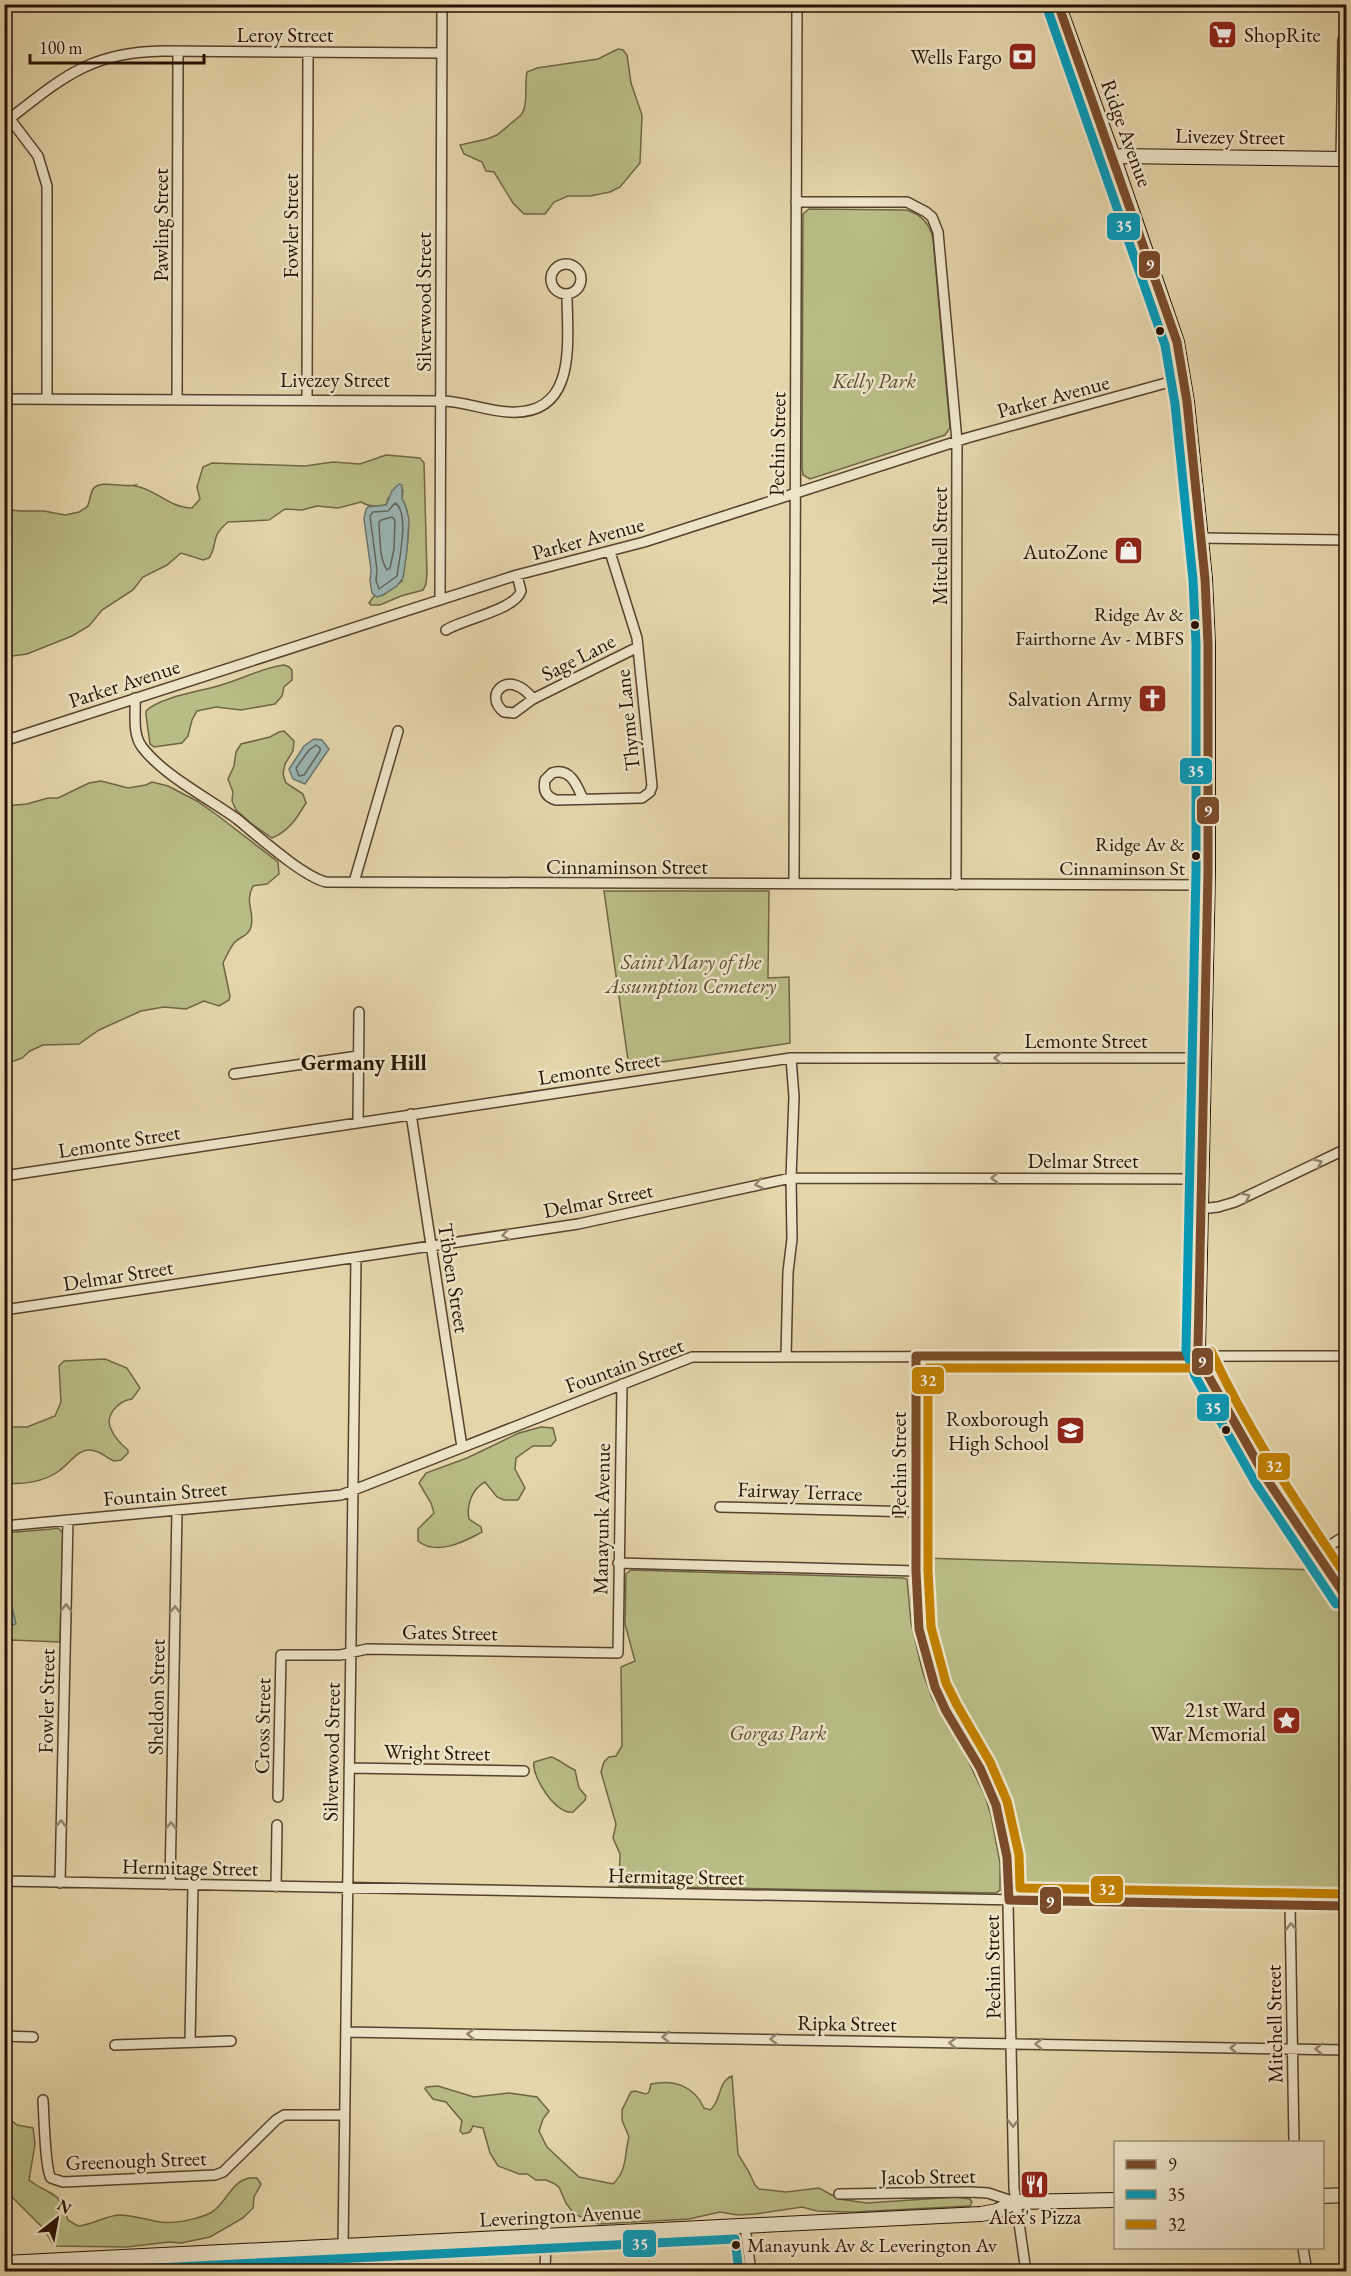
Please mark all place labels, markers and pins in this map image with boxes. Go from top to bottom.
supermarket icon: ShopRite [1207,18,1239,50]
place label: ShopRite [1244,21,1321,48]
bank icon: Wells Fargo [1007,40,1039,72]
place label: Wells Fargo [911,43,1002,70]
unlabelled marker [1154,325,1166,337]
shop icon: AutoZone [1113,535,1145,567]
place label: AutoZone [1022,538,1108,565]
place label: Ridge Av & Fairthorne Av - MBFS [1015,601,1184,651]
marker: Ridge Av & Fairthorne Av - MBFS [1189,619,1201,631]
church icon: Salvation Army [1137,682,1169,714]
place label: Salvation Army [1008,685,1133,712]
place label: Ridge Av & Cinnaminson St [1059,831,1186,881]
marker: Ridge Av & Cinnaminson St [1190,850,1202,862]
place label: Roxborough High School [946,1405,1049,1456]
school or university icon: Roxborough High School [1054,1414,1086,1446]
unlabelled marker [1220,1424,1232,1436]
place label: 21st Ward War Memorial [1150,1696,1266,1747]
place icon: 21st Ward War Memorial [1271,1705,1303,1737]
restaurant icon: Alex's Pizza [1019,2169,1051,2201]
place label: Alex's Pizza [988,2203,1082,2230]
place label: Manayunk Av & Leverington Av [747,2232,997,2258]
marker: Manayunk Av & Leverington Av [730,2239,742,2251]

